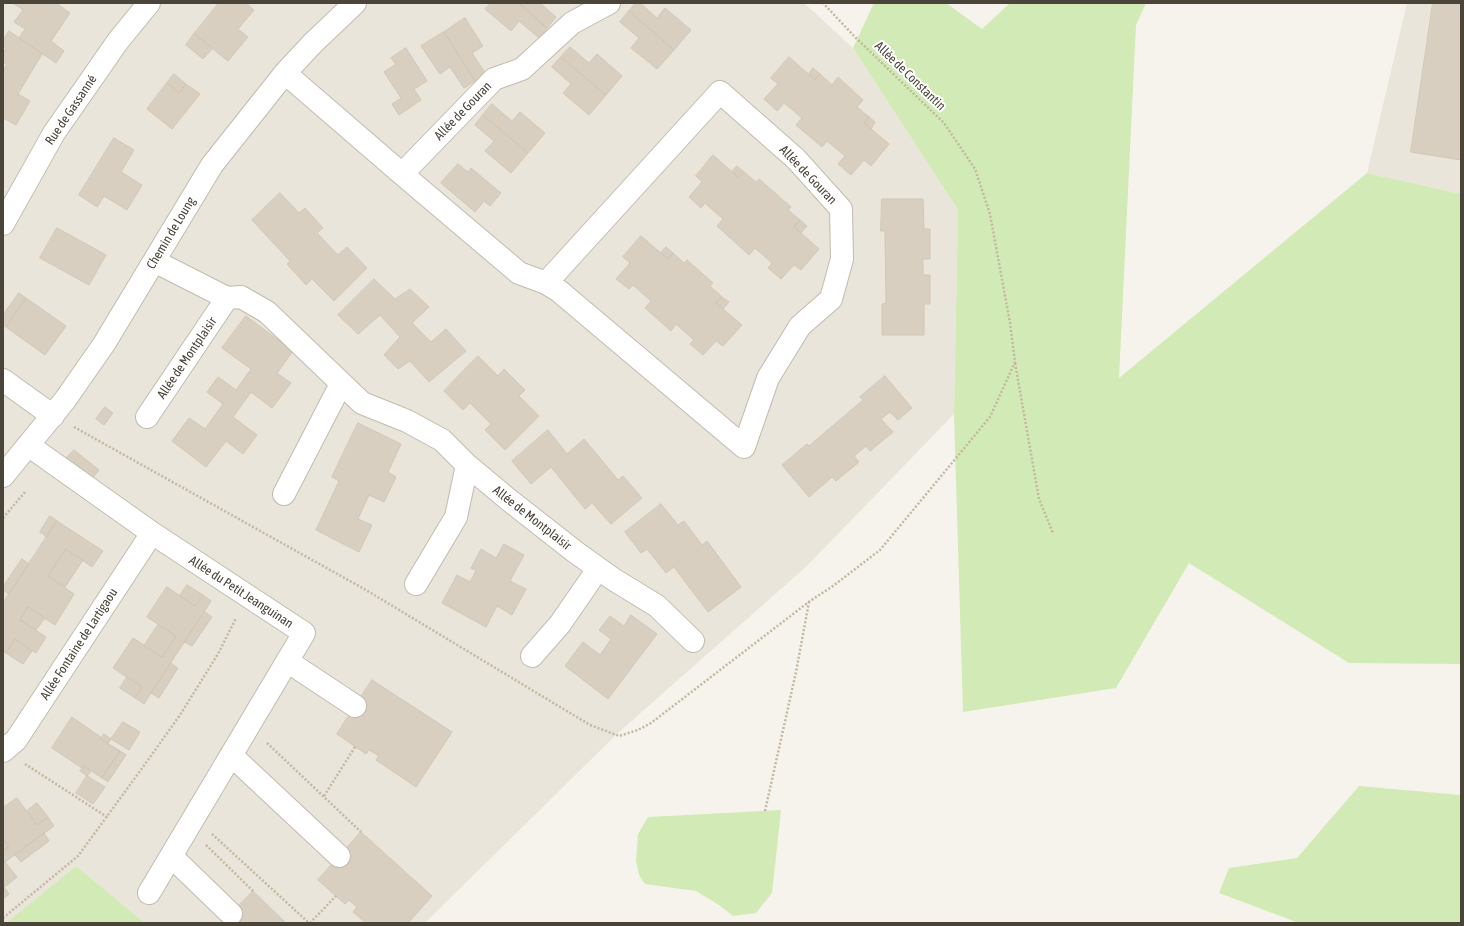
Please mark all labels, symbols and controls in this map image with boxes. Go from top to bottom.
street label: Allée de Constantin [871,38,949,114]
street label: Rue de Gassanné [42,72,100,148]
street label: Allée de Gouran [431,78,495,144]
street label: Allée de Gouran [776,142,840,208]
street label: Chemin de Loung [143,194,199,272]
street label: Allée de Montplaisir [154,314,220,402]
street label: Allée de Montplaisir [490,482,574,554]
street label: Allée du Petit Jeanguinan [186,552,296,632]
street label: Allée Fontaine de Lartigaou [37,585,121,703]

